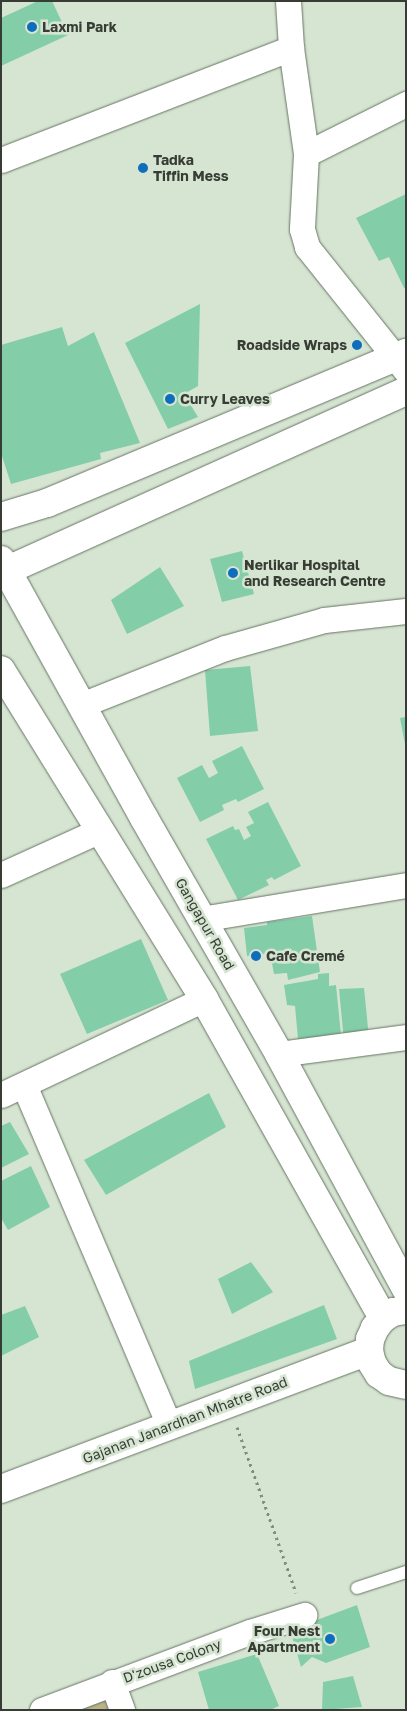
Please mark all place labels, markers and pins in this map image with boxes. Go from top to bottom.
place label: Laxmi Park [42,19,117,35]
marker: Laxmi Park [26,21,38,33]
place label: Tadka Tiffin Mess [153,152,229,184]
marker: Tadka Tiffin Mess [137,162,149,174]
place label: Roadside Wraps [237,337,347,353]
marker: Roadside Wraps [351,339,363,351]
place label: Curry Leaves [180,391,270,407]
marker: Curry Leaves [164,393,176,405]
place label: Nerlikar Hospital and Research Centre [244,557,386,590]
marker: Nerlikar Hospital and Research Centre [226,566,240,580]
place label: Cafe Cremé [266,948,345,964]
marker: Cafe Cremé [250,950,262,962]
place label: Four Nest Apartment [247,1623,320,1655]
marker: Four Nest Apartment [324,1633,336,1645]

